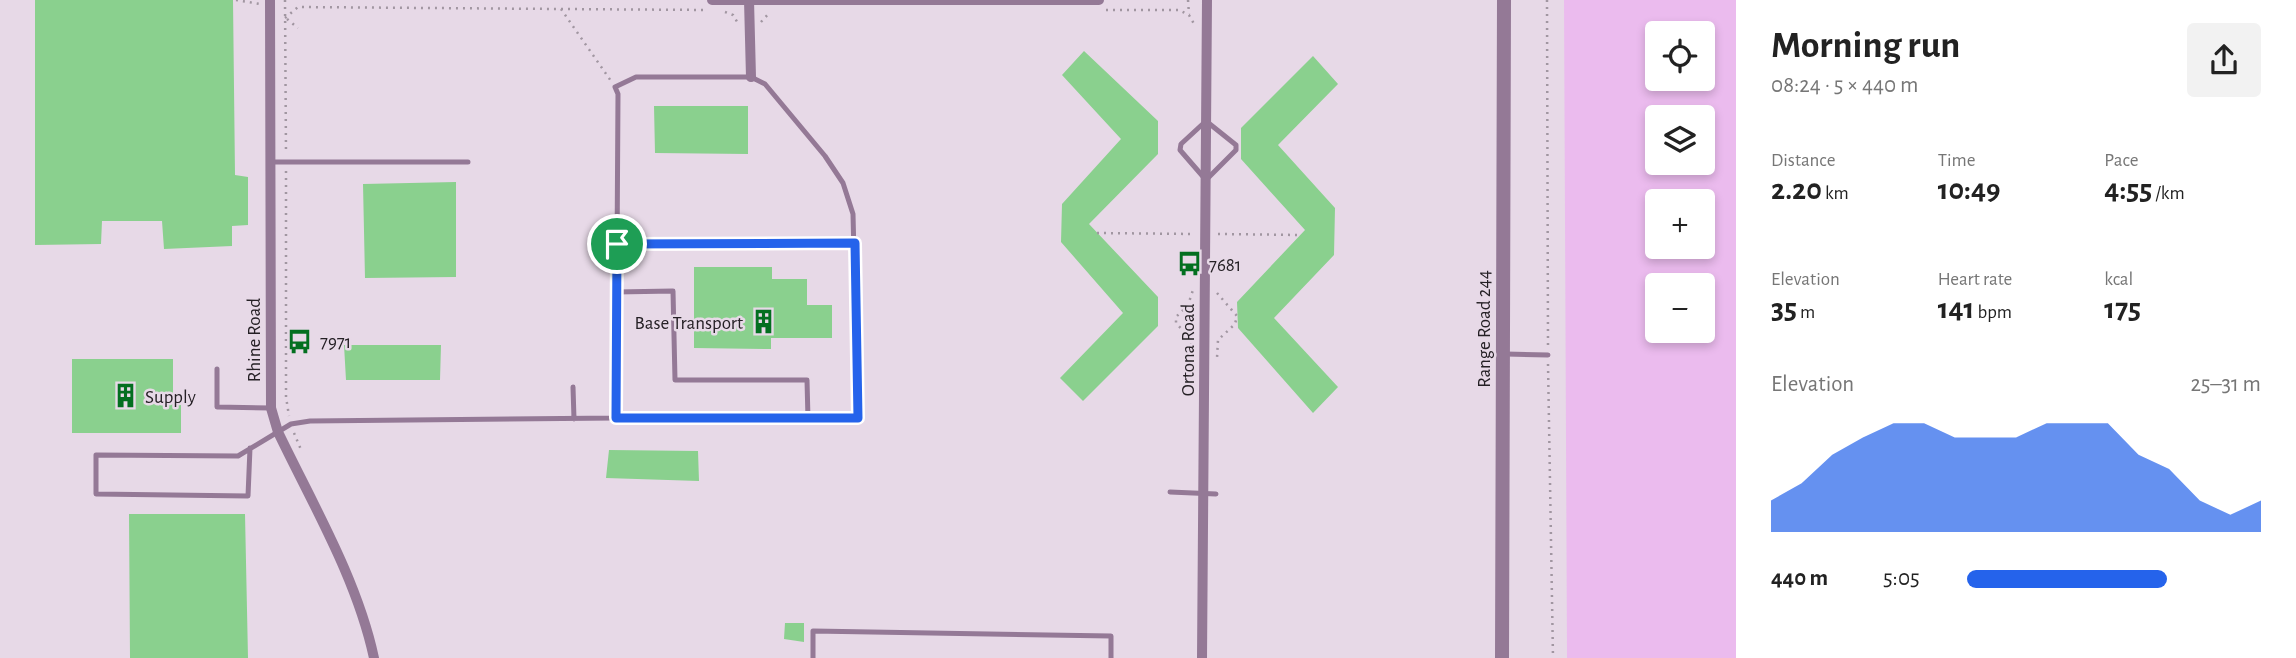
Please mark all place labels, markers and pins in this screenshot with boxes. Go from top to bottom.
pin [587,214,647,274]
bus stop icon: 7681 [1175,250,1203,278]
place label: 7681 [1209,256,1241,275]
building icon: Base Transport [749,308,777,336]
place label: Base Transport [635,314,743,333]
bus stop icon: 7971 [286,327,314,355]
place label: 7971 [320,333,351,352]
building icon: Supply [111,382,139,410]
place label: Supply [145,388,196,407]

